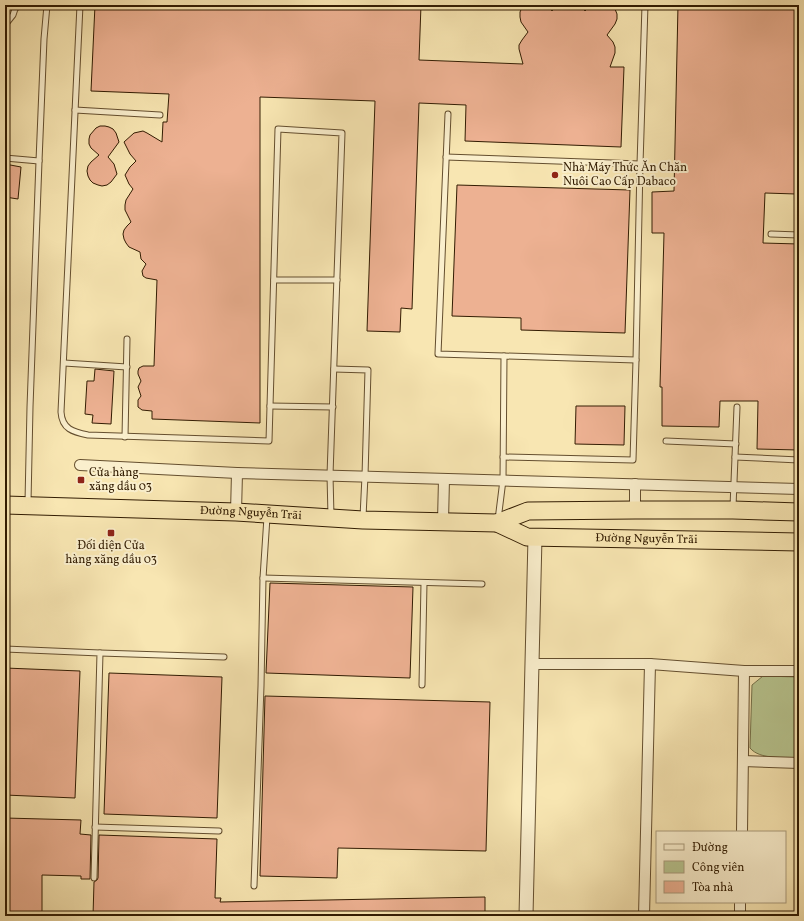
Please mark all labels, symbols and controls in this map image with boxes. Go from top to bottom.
place label: Nhà Máy Thức Ăn Chăn Nuôi Cao Cấp Dabaco [563,160,687,190]
marker: Nhà Máy Thức Ăn Chăn Nuôi Cao Cấp Dabaco [550,170,560,180]
place label: Cửa hàng xăng dầu 03 [89,465,152,495]
marker: Cửa hàng xăng dầu 03 [76,475,86,485]
street label: Đường Nguyễn Trãi [200,503,303,524]
marker: Đối diện Cửa hàng xăng dầu 03 [106,528,116,538]
street label: Đường Nguyễn Trãi [595,530,698,548]
place label: Đối diện Cửa hàng xăng dầu 03 [65,538,157,568]
legend [656,831,786,903]
text: Đường [692,840,728,856]
text: Công viên [692,860,744,876]
text: Tòa nhà [692,880,733,896]

